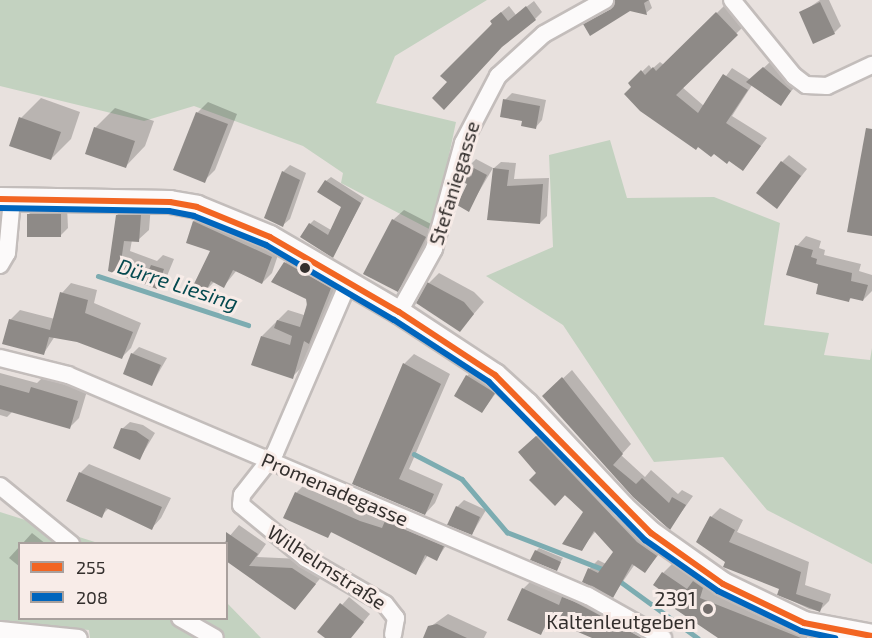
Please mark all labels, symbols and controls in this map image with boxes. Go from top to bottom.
street label: Stefaniegasse [424,118,484,248]
water label: Dürre Liesing [114,253,242,315]
unlabelled marker [299,262,311,274]
street label: Promenadegasse [258,447,412,531]
street label: Wilhelmstraße [263,520,391,614]
legend [18,542,228,620]
text: 255 [76,556,105,578]
text: 208 [76,586,108,608]
place label: 2391 Kaltenleutgeben [546,586,696,633]
marker: 2391 Kaltenleutgeben [701,602,715,616]

